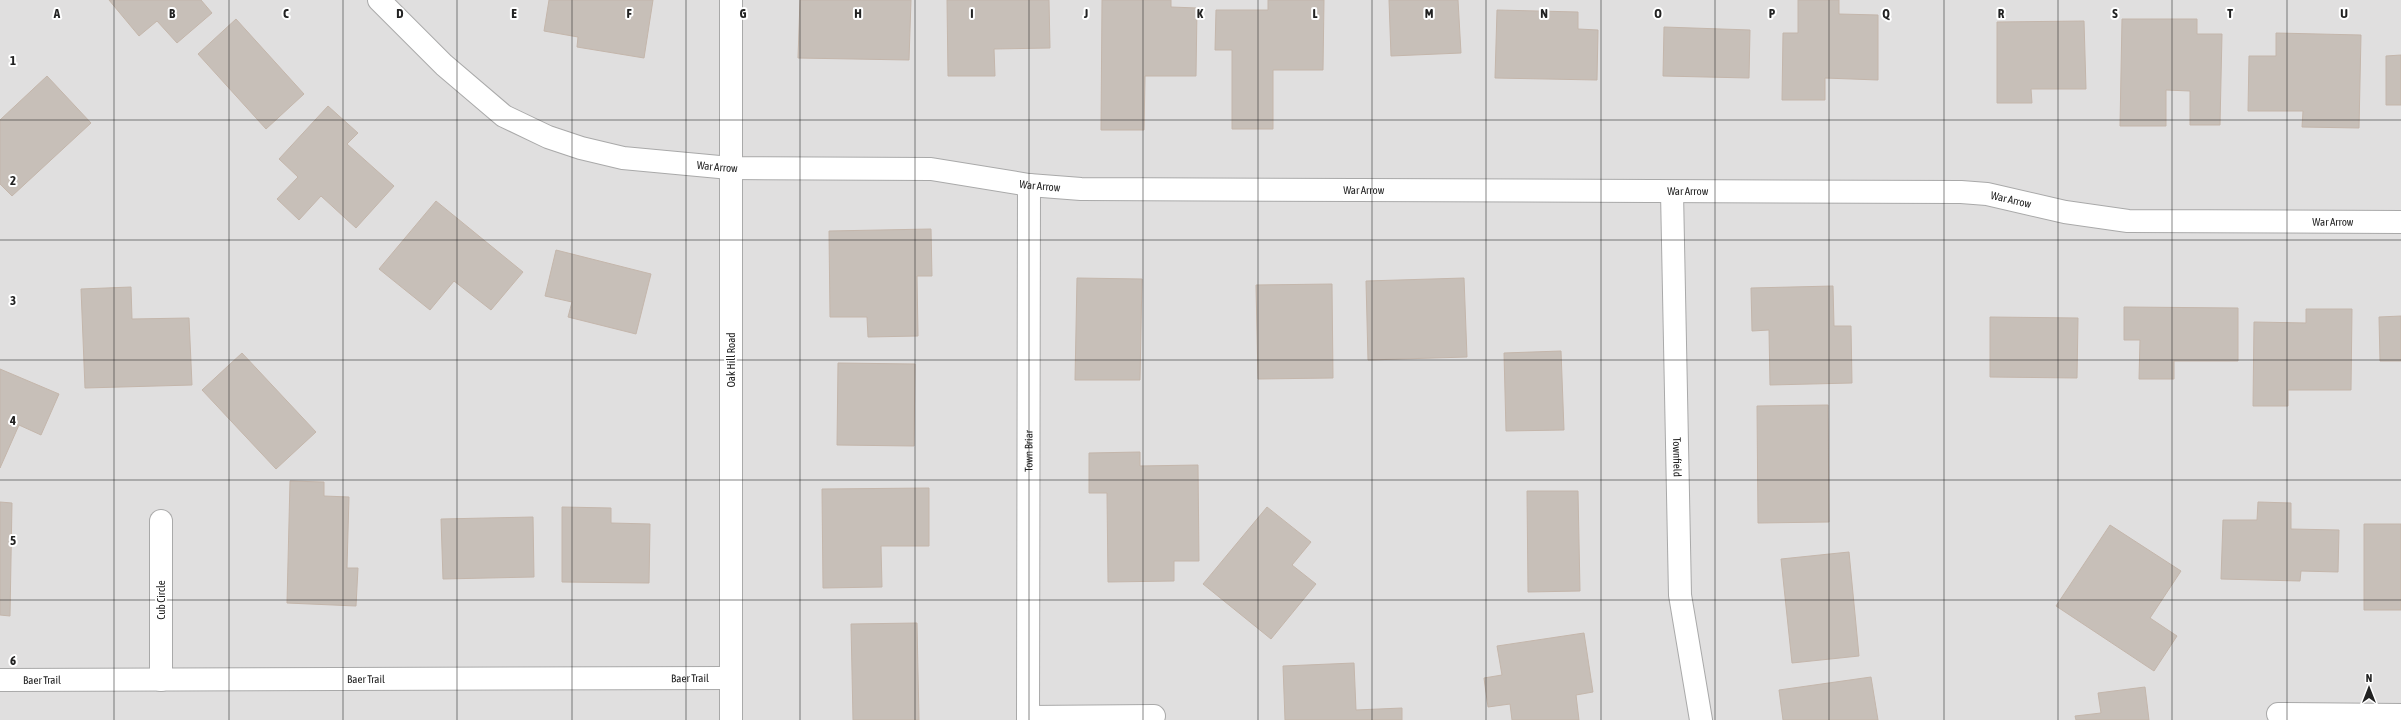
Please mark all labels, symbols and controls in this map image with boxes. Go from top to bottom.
text: A [53,6,61,21]
text: B [169,6,176,21]
text: C [283,6,289,21]
text: D [396,6,404,21]
text: E [511,6,517,21]
text: F [626,6,632,21]
text: G [740,6,747,21]
text: H [854,6,862,21]
text: I [970,6,974,21]
text: J [1083,6,1088,21]
text: K [1197,6,1204,21]
text: L [1312,6,1318,21]
text: M [1425,6,1434,21]
text: N [1540,6,1548,21]
text: O [1654,6,1662,21]
text: P [1769,6,1776,21]
text: Q [1882,6,1890,21]
text: R [1998,6,2005,21]
text: S [2112,6,2118,21]
text: T [2227,6,2233,21]
text: U [2340,6,2348,21]
text: 1 [10,53,16,68]
street label: War Arrow [696,159,738,174]
text: 2 [10,173,16,188]
street label: War Arrow [1018,178,1061,193]
street label: War Arrow [1343,184,1385,196]
street label: War Arrow [1667,185,1709,197]
street label: War Arrow [1990,189,2033,210]
street label: War Arrow [2312,216,2354,228]
text: 3 [10,293,16,308]
street label: Oak Hill Road [725,332,737,388]
text: 4 [9,413,16,428]
street label: Town Briar [1022,429,1035,472]
street label: Townfield [1671,437,1684,477]
text: 5 [10,533,16,548]
street label: Cub Circle [155,580,167,620]
text: 6 [10,653,16,668]
north arrow [2349,668,2389,708]
street label: Baer Trail [671,672,709,684]
text: N [2366,672,2372,684]
street label: Baer Trail [347,673,385,685]
street label: Baer Trail [23,674,61,686]

